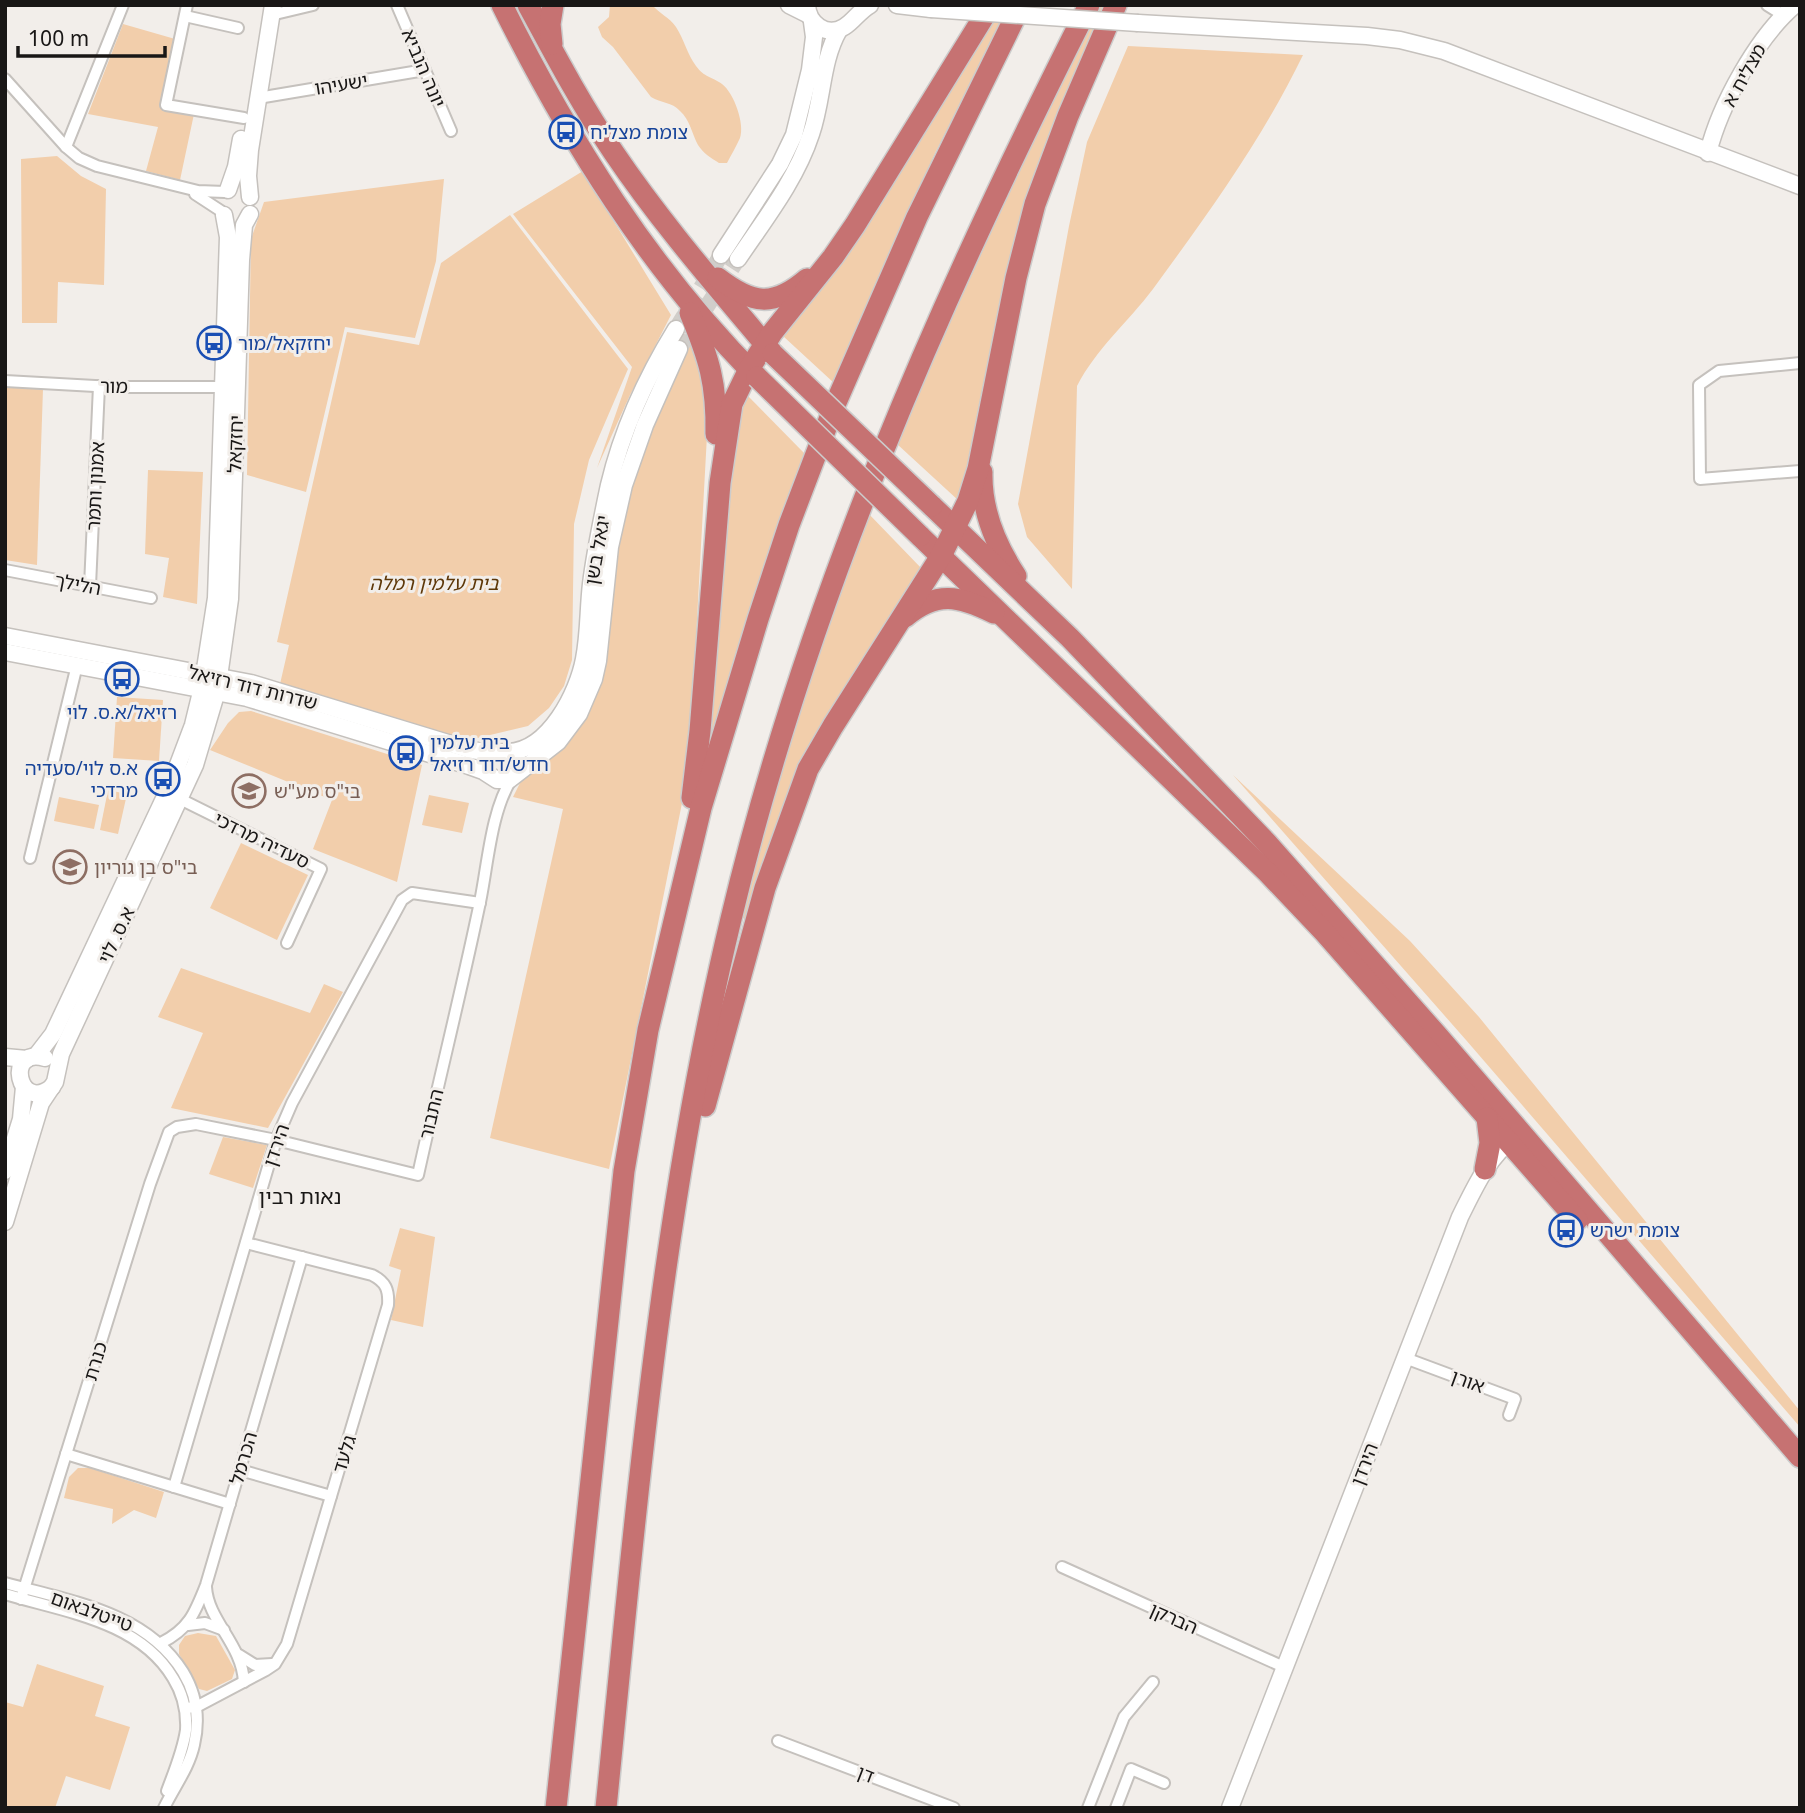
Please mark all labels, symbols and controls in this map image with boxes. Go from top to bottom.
scale bar [18,14,164,58]
text: 100 m [28,24,89,52]
street label: יונה הנביא [396,25,452,111]
street label: מצליח א [1716,39,1772,111]
street label: ישעיהו [312,67,370,101]
bus stop icon: צומת מצליח [547,113,585,151]
place label: צומת מצליח [590,119,688,145]
bus stop icon: יחזקאל/מור [195,324,233,362]
place label: יחזקאל/מור [238,330,331,356]
street label: מור [100,373,128,399]
street label: יחזקאל [221,415,249,473]
street label: אמנון ותמר [80,441,110,531]
street label: יגאל בשן [578,513,616,587]
street label: הלילך [52,567,104,601]
park label: בית עלמין רמלה [369,570,500,596]
street label: שדרות דוד רזיאל [186,658,320,716]
bus stop icon: רזיאל/א.ס. לוי [103,660,141,698]
place label: רזיאל/א.ס. לוי [67,699,177,725]
place label: בית עלמין חדש/דוד רזיאל [430,729,549,777]
bus stop icon: בית עלמין חדש/דוד רזיאל [387,734,425,772]
place label: א.ס לוי/סעדיה מרדכי [25,755,138,803]
bus stop icon: א.ס לוי/סעדיה מרדכי [144,760,182,798]
school or university icon: בי"ס מע"ש [230,772,268,810]
place label: בי"ס מע"ש [274,778,361,804]
street label: סעדיה מרדכי [210,806,314,874]
school or university icon: בי"ס בן גוריון [51,848,89,886]
place label: בי"ס בן גוריון [94,854,198,880]
street label: א.ס. לוי [92,902,140,968]
street label: התבור [413,1086,449,1142]
street label: הירדן [257,1120,295,1170]
district label: נאות רבין [259,1182,341,1210]
bus stop icon: צומת ישרש [1547,1211,1585,1249]
place label: צומת ישרש [1590,1217,1680,1243]
street label: כנרת [77,1338,113,1384]
street label: אורן [1448,1363,1488,1399]
street label: הכרמל [223,1428,263,1488]
street label: גלעד [326,1432,362,1476]
street label: הירדן [1344,1439,1384,1489]
street label: טייטלבאום [47,1584,137,1638]
street label: הברקן [1146,1596,1202,1640]
street label: דן [854,1759,878,1789]

